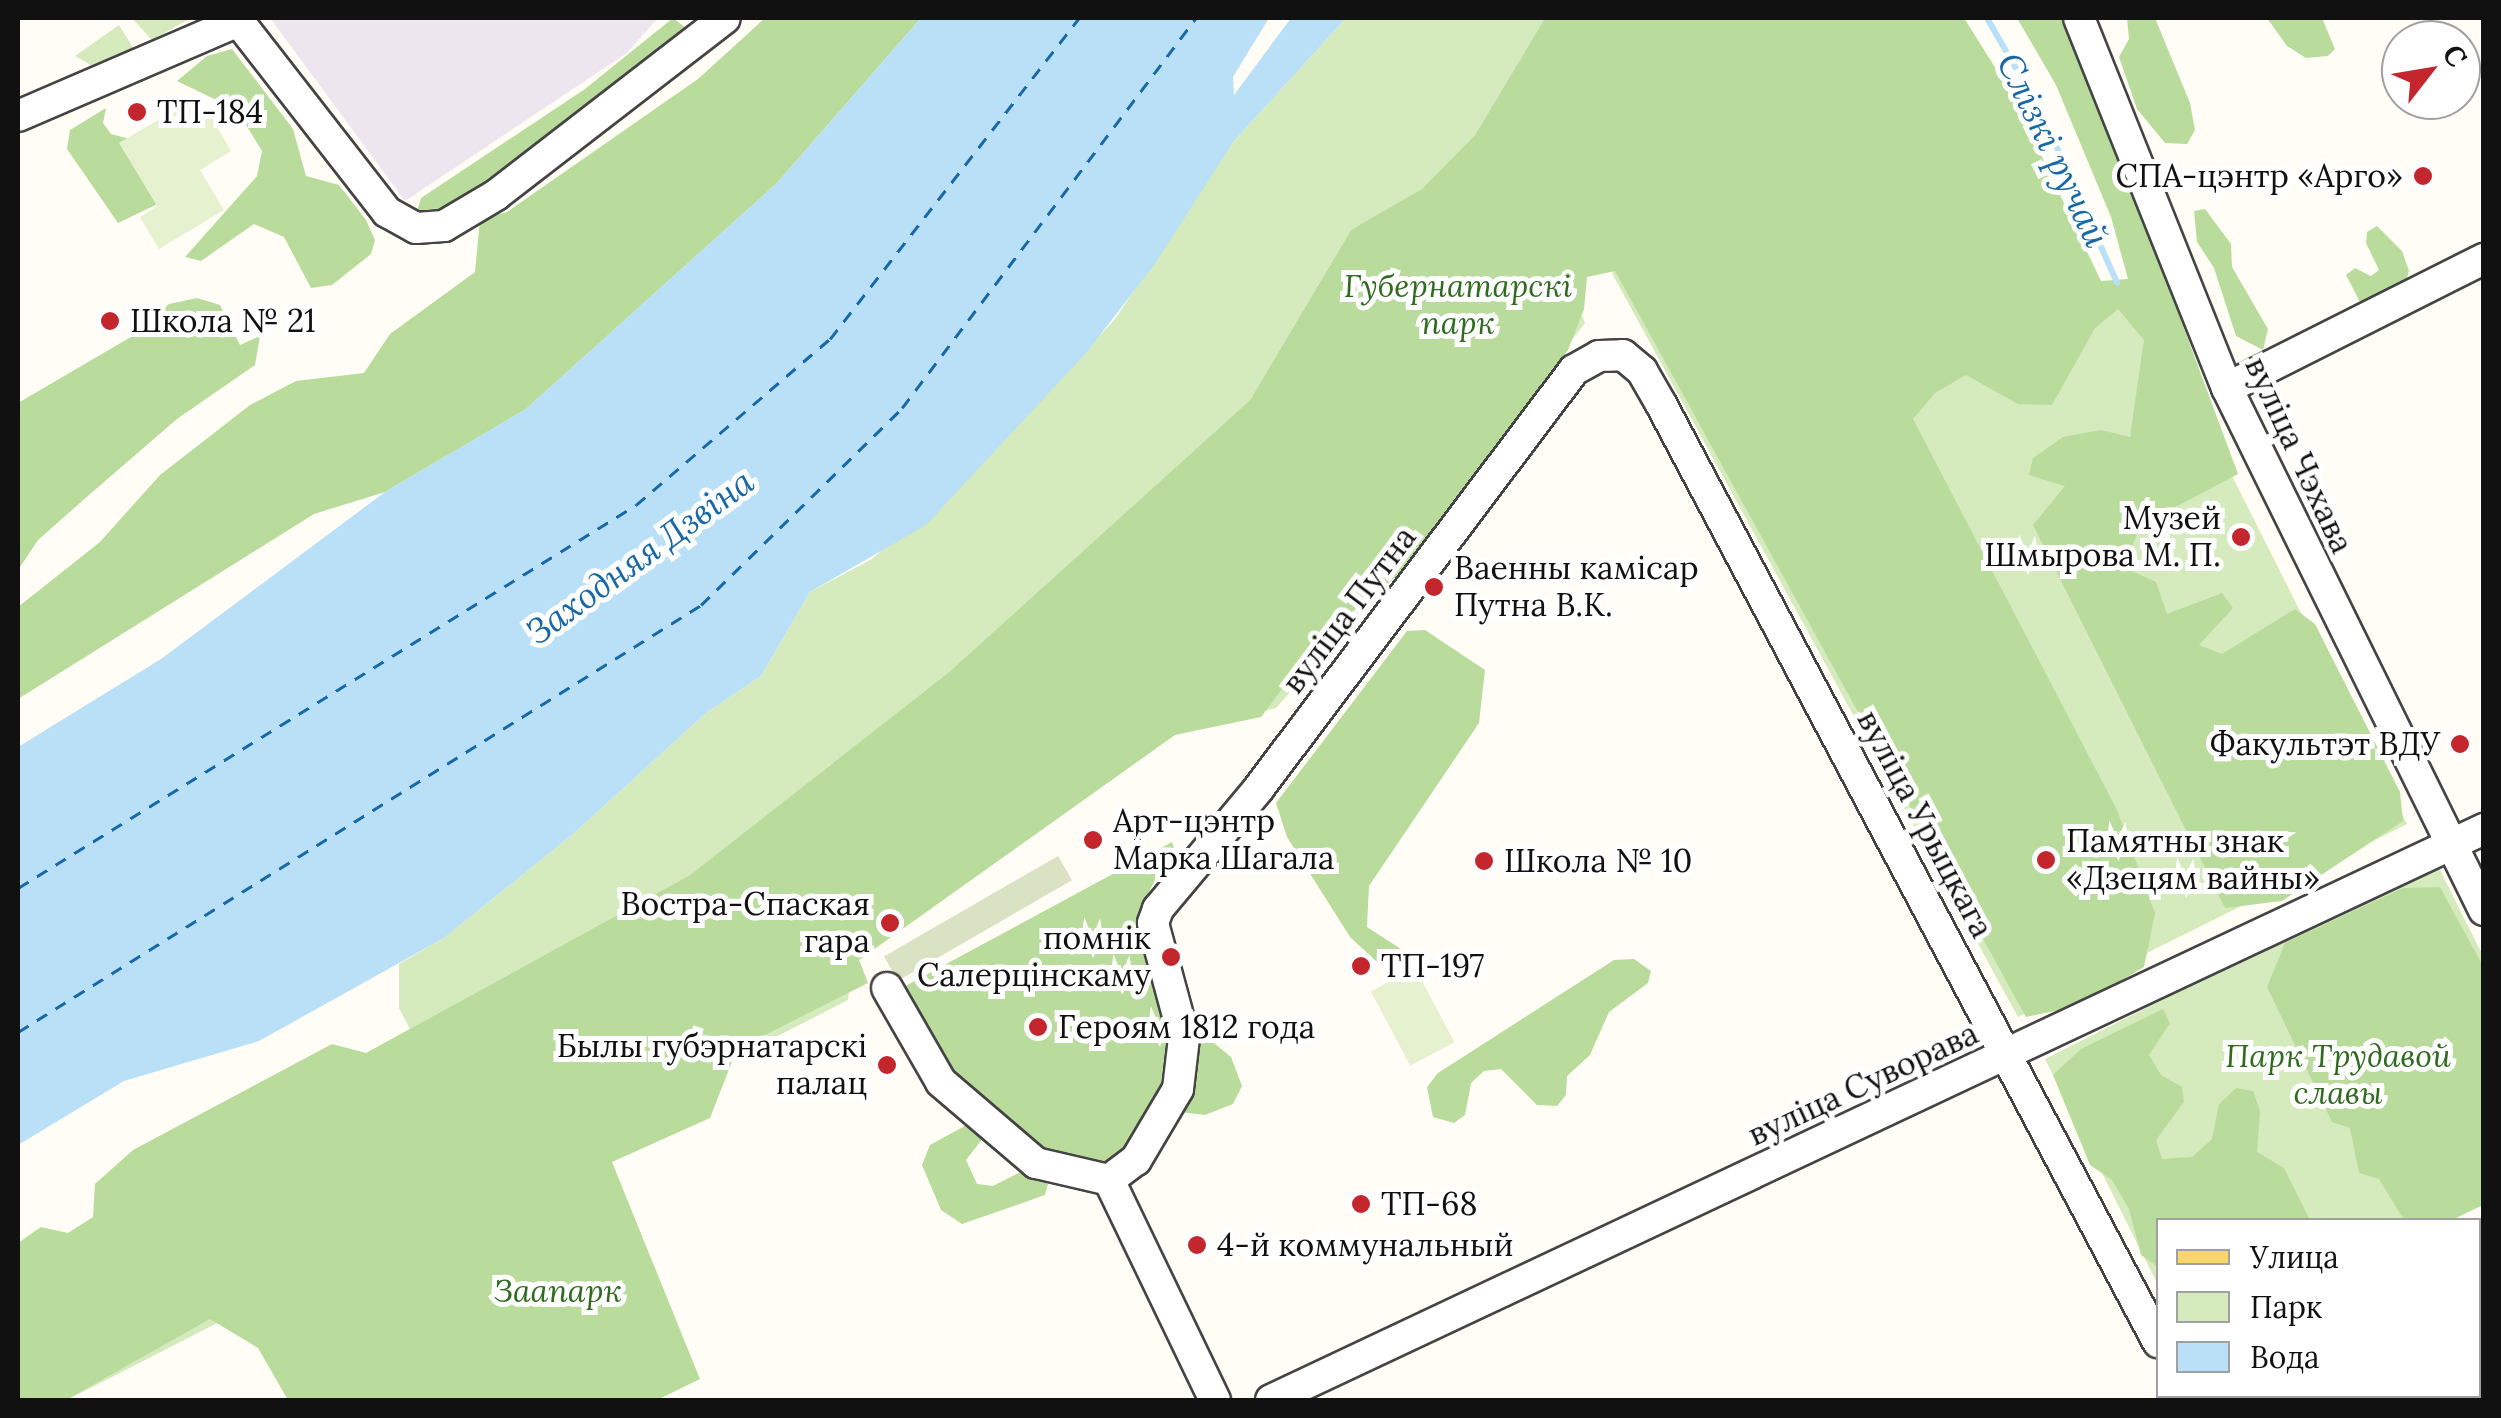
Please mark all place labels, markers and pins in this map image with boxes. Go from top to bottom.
place label: ТП-184 [157,93,263,131]
marker: ТП-184 [126,101,148,123]
place label: СПА-цэнтр «Арго» [2116,157,2403,195]
marker: СПА-цэнтр «Арго» [2412,165,2434,187]
place label: Школа № 21 [130,302,316,340]
marker: Школа № 21 [99,310,121,332]
place label: Музей Шмырова М. П. [1984,500,2221,575]
marker: Музей Шмырова М. П. [2230,526,2252,548]
place label: Ваенны камісар Путна В.К. [1454,550,1699,625]
marker: Ваенны камісар Путна В.К. [1423,576,1445,598]
place label: Факультэт ВДУ [2209,725,2440,763]
marker: Факультэт ВДУ [2449,733,2471,755]
place label: Арт-цэнтр Марка Шагала [1113,803,1335,878]
place label: Памятны знак «Дзецям вайны» [2066,823,2320,898]
marker: Арт-цэнтр Марка Шагала [1082,829,1104,851]
place label: Школа № 10 [1504,842,1692,880]
marker: Памятны знак «Дзецям вайны» [2035,849,2057,871]
marker: Школа № 10 [1473,850,1495,872]
place label: Востра-Спаская гара [621,886,870,961]
marker: Востра-Спаская гара [879,912,901,934]
place label: помнік Салерцінскаму [917,920,1151,995]
marker: помнік Салерцінскаму [1160,946,1182,968]
place label: ТП-197 [1381,947,1484,985]
marker: ТП-197 [1350,955,1372,977]
place label: Героям 1812 года [1058,1008,1315,1046]
marker: Героям 1812 года [1027,1016,1049,1038]
place label: Былы губэрнатарскі палац [557,1028,867,1103]
marker: Былы губэрнатарскі палац [876,1054,898,1076]
place label: ТП-68 [1381,1185,1477,1223]
marker: ТП-68 [1350,1193,1372,1215]
place label: 4-й коммунальный [1217,1226,1514,1264]
marker: 4-й коммунальный [1186,1234,1208,1256]

